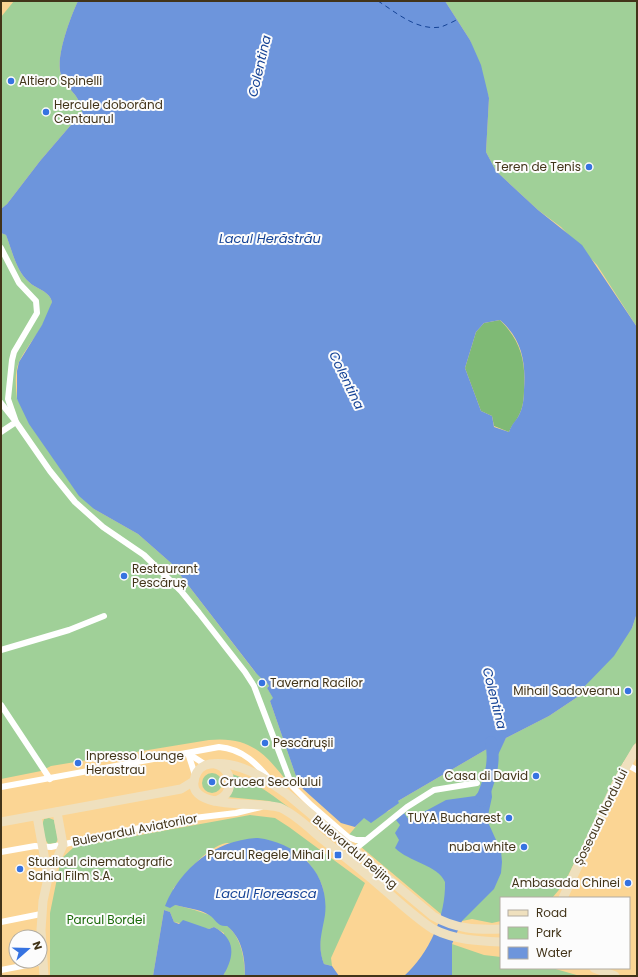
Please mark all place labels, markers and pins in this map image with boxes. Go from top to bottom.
place label: Altiero Spinelli [19,72,102,89]
marker: Altiero Spinelli [6,76,16,86]
place label: Hercule doborând Centaurul [54,96,163,127]
marker: Hercule doborând Centaurul [41,107,51,117]
place label: Teren de Tenis [495,158,581,175]
marker: Teren de Tenis [584,162,594,172]
place label: Restaurant Pescăruș [132,560,198,591]
marker: Restaurant Pescăruș [119,571,129,581]
place label: Taverna Racilor [270,674,364,691]
marker: Taverna Racilor [257,678,267,688]
place label: Mihail Sadoveanu [513,682,620,699]
marker: Mihail Sadoveanu [623,686,633,696]
place label: Pescărușii [273,734,333,751]
marker: Pescărușii [260,738,270,748]
place label: Inpresso Lounge Herastrau [86,747,184,778]
marker: Inpresso Lounge Herastrau [73,758,83,768]
place label: Casa di David [444,767,528,784]
marker: Casa di David [531,771,541,781]
place label: Crucea Secolului [220,773,321,790]
marker: Crucea Secolului [207,777,217,787]
place label: TUYA Bucharest [407,809,501,826]
marker: TUYA Bucharest [504,813,514,823]
place label: nuba white [449,838,516,855]
marker: nuba white [519,842,529,852]
place label: Parcul Regele Mihai I [207,846,330,863]
marker: Parcul Regele Mihai I [333,850,343,860]
place label: Studioul cinematografic Sahia Film S.A. [28,853,172,884]
marker: Studioul cinematografic Sahia Film S.A. [15,864,25,874]
place label: Ambasada Chinei [512,874,620,891]
marker: Ambasada Chinei [623,878,633,888]

